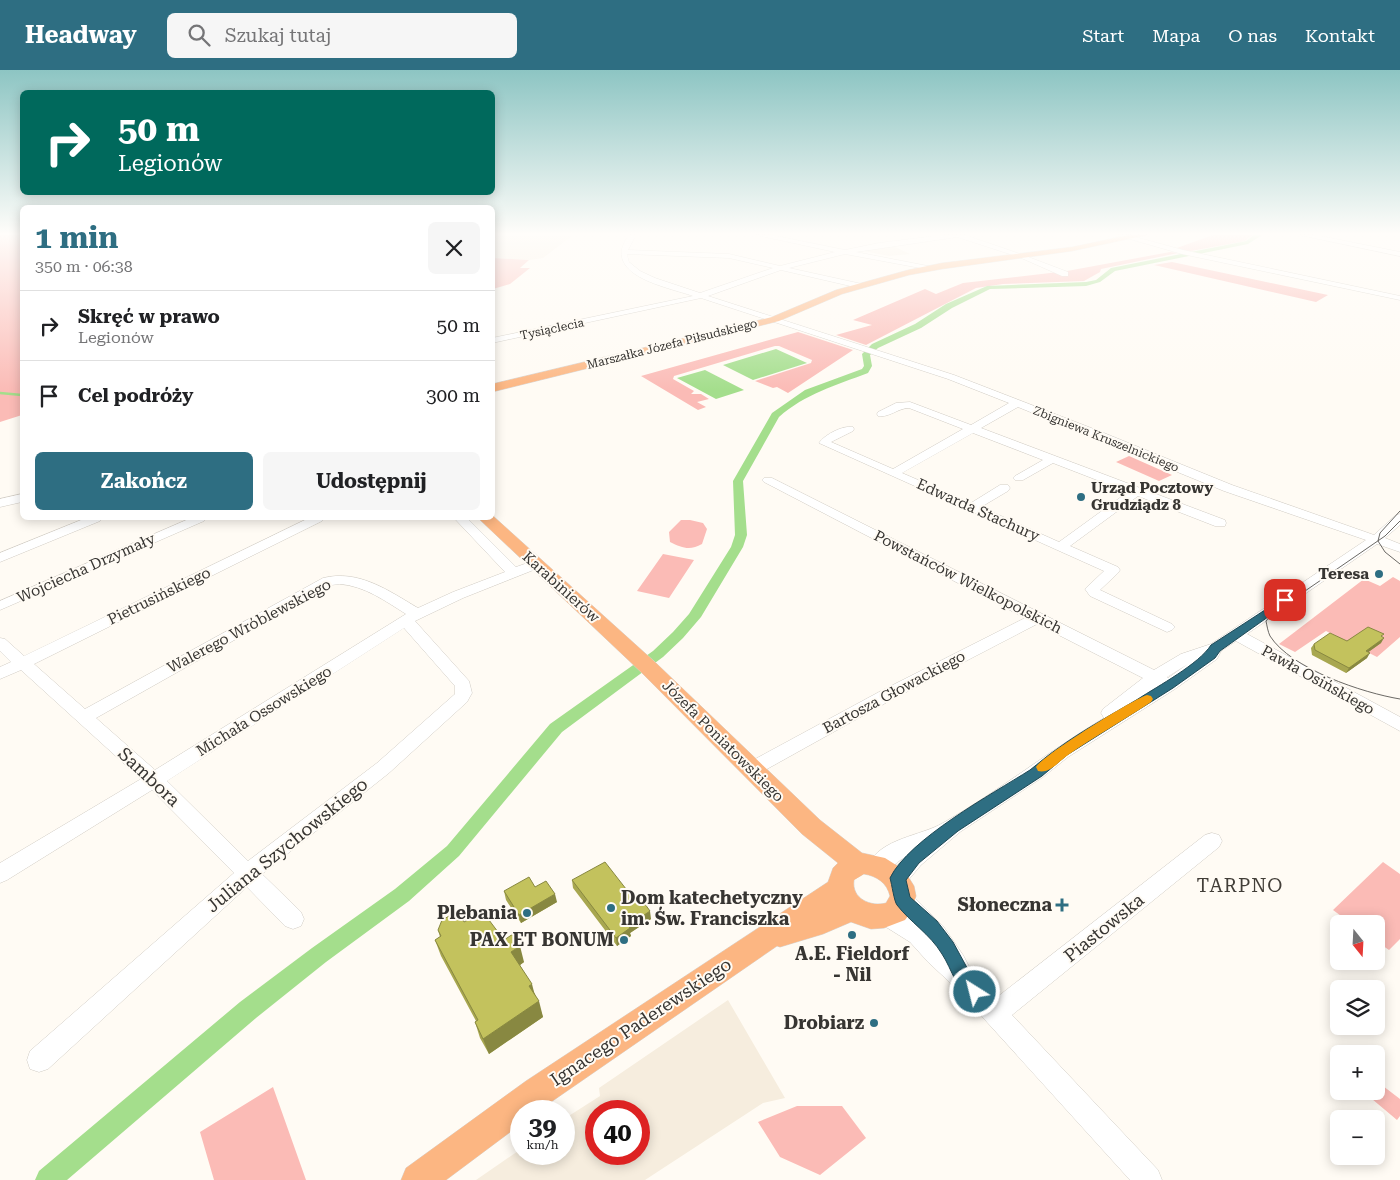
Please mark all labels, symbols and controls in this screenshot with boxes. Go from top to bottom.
search box [167,13,517,58]
text: Headway [25,21,137,49]
icon: search [185,21,213,49]
text: Szukaj tutaj [225,24,331,47]
text: Start [1082,25,1124,46]
text: Mapa [1152,25,1200,46]
text: O nas [1228,25,1277,46]
text: Kontakt [1305,25,1375,46]
text: 50 m [118,109,200,150]
icon: right [35,110,100,175]
text: Legionów [118,151,222,176]
text: 1 min [35,220,118,255]
button: close [428,222,480,274]
text: 350 m · 06:38 [35,257,133,276]
text: Skręć w prawo [78,305,220,328]
icon: right [35,312,63,340]
text: 50 m [437,314,480,337]
street label: Tysiąclecia [519,315,586,343]
street label: Marszałka Józefa Piłsudskiego [585,316,759,372]
text: Legionów [78,328,154,347]
icon: arrive [35,382,63,410]
text: Cel podróży [78,384,193,407]
text: 300 m [426,384,480,407]
street label: Zbigniewa Kruszelnickiego [1031,403,1181,475]
button: Zakończ [35,452,253,510]
button: Udostępnij [263,452,480,510]
street label: Edwarda Stachury [914,475,1042,545]
place label: Urząd Pocztowy Grudziądz 8 [1091,479,1213,514]
marker: Urząd Pocztowy Grudziądz 8 [1075,491,1087,503]
street label: Powstańców Wielkopolskich [871,527,1065,638]
street label: Wojciecha Drzymały [14,529,158,607]
street label: Karabinierów [519,548,604,627]
street label: Pietrusińskiego [105,563,213,629]
place label: Teresa [1318,565,1369,583]
marker: Teresa [1373,568,1385,580]
street label: Walerego Wróblewskiego [164,575,334,677]
pin [1264,579,1306,621]
icon: arrive [1271,586,1299,614]
street label: Pawła Osińskiego [1258,641,1378,719]
street label: Bartosza Głowackiego [820,647,968,737]
street label: Michała Ossowskiego [193,662,335,760]
street label: Józefa Poniatowskiego [658,676,788,806]
street label: Sambora [114,743,185,811]
street label: Juliana Szychowskiego [202,773,372,916]
district label: TARPNO [1197,874,1283,897]
place label: Dom katechetyczny im. Św. Franciszka [621,887,803,929]
street label: Piastowska [1059,889,1148,966]
place label: Słoneczna [958,894,1052,915]
marker: Słoneczna [1056,899,1068,911]
place label: Plebania [437,902,517,923]
marker: Dom katechetyczny im. Św. Franciszka [605,902,617,914]
marker: Plebania [521,907,533,919]
north arrow [1330,915,1385,970]
map controls [1330,915,1385,1165]
place label: PAX ET BONUM [470,929,614,950]
marker: A.E. Fieldorf - Nil [846,929,858,941]
marker: PAX ET BONUM [618,934,630,946]
place label: A.E. Fieldorf - Nil [795,943,910,985]
street label: Ignacego Paderewskiego [546,953,735,1090]
position arrow [948,965,1000,1017]
button: layers [1330,980,1385,1035]
place label: Drobiarz [784,1012,864,1033]
marker: Drobiarz [868,1017,880,1029]
button: + [1330,1045,1385,1100]
speed limit sign: 40 [585,1100,650,1165]
button: − [1330,1110,1385,1165]
text: 39 [528,1112,557,1141]
text: km/h [526,1138,559,1152]

